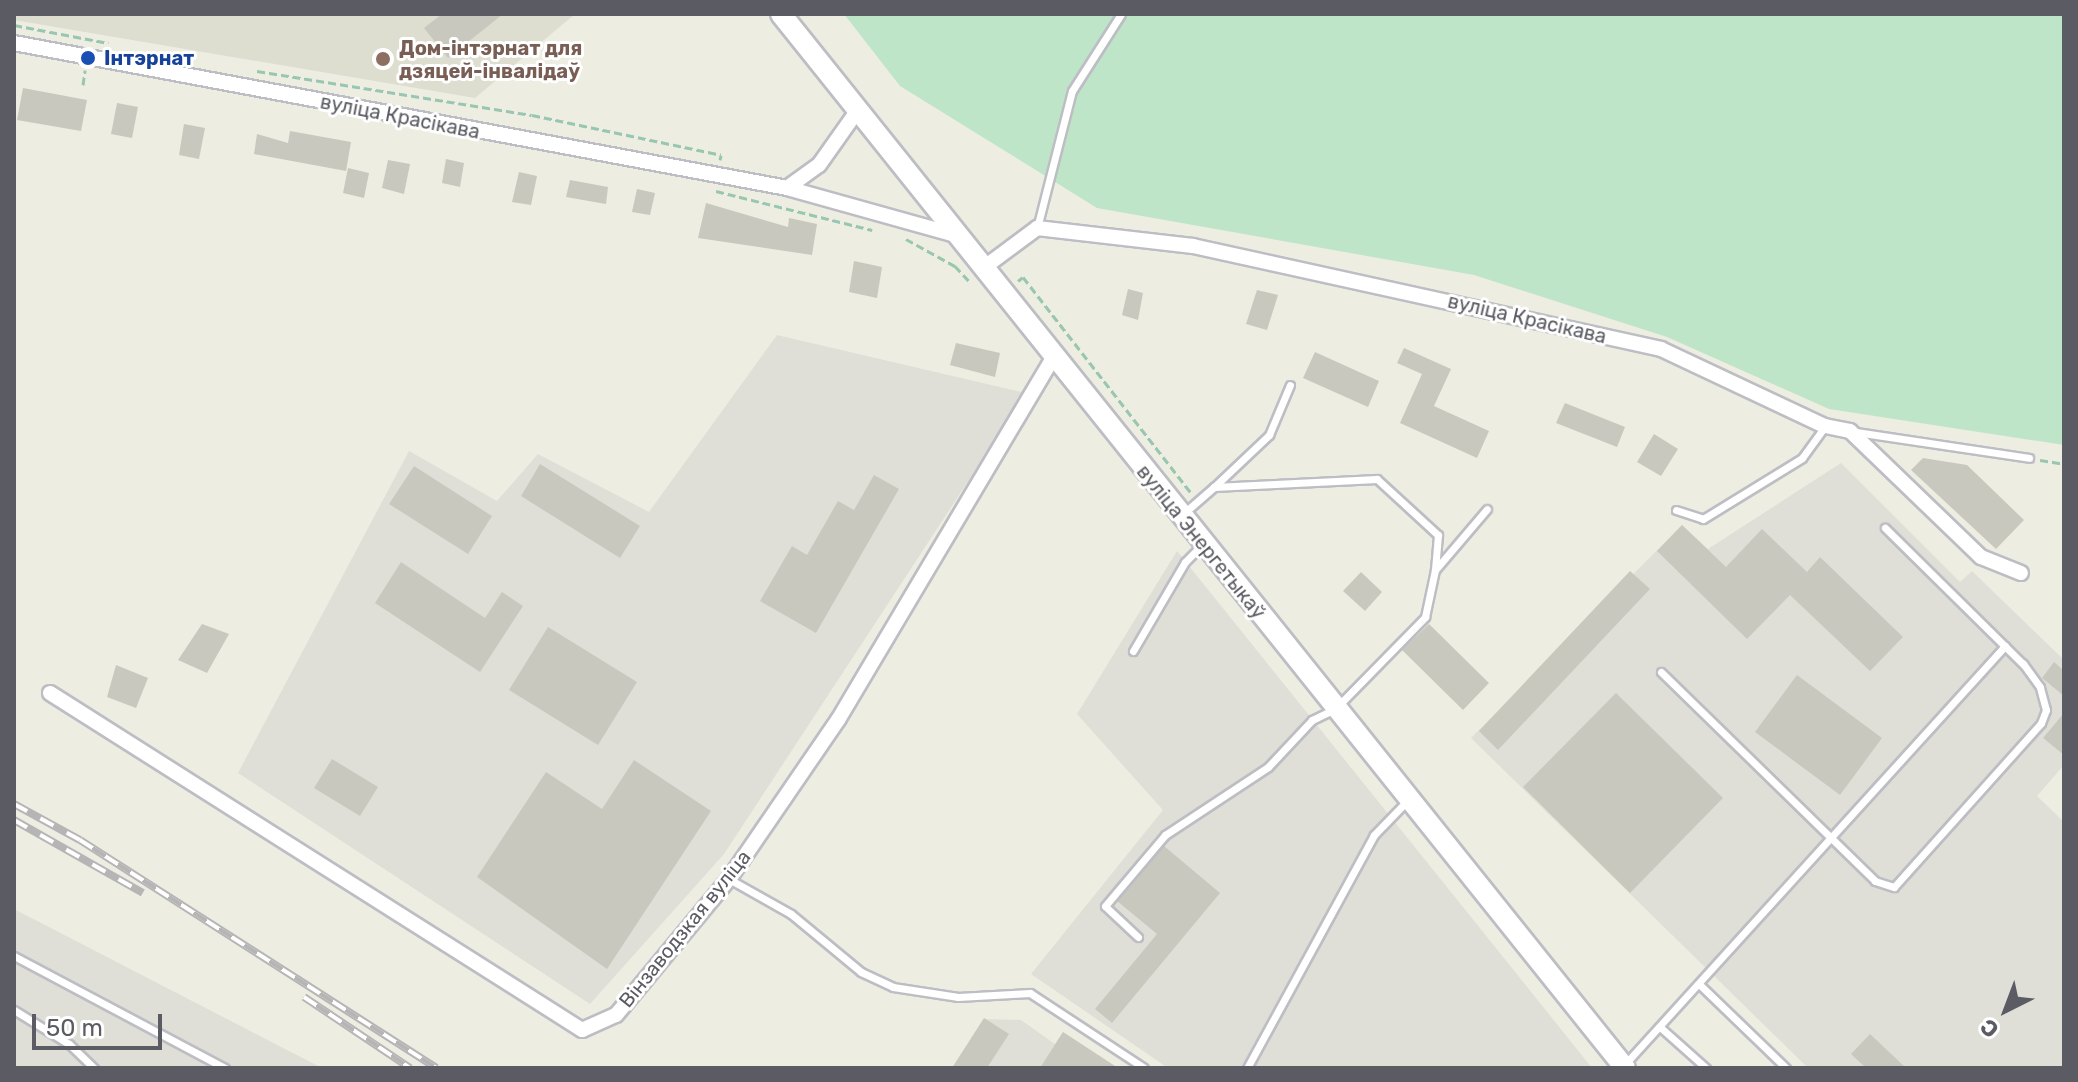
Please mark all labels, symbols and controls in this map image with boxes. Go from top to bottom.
place label: Дом-інтэрнат для дзяцей-інвалідаў [399,36,582,83]
place label: Інтэрнат [104,46,194,70]
marker: Інтэрнат [79,49,97,67]
marker: Дом-інтэрнат для дзяцей-інвалідаў [374,50,392,68]
street label: вуліца Красікава [318,90,482,144]
street label: вуліца Красікава [1445,289,1609,349]
street label: вуліца Энергетыкаў [1132,460,1270,624]
street label: Вінзаводзкая вуліца [614,845,756,1013]
north arrow [1966,970,2046,1050]
scale bar [36,998,166,1048]
text: С [1975,1013,2004,1043]
text: 50 m [46,1014,103,1042]

